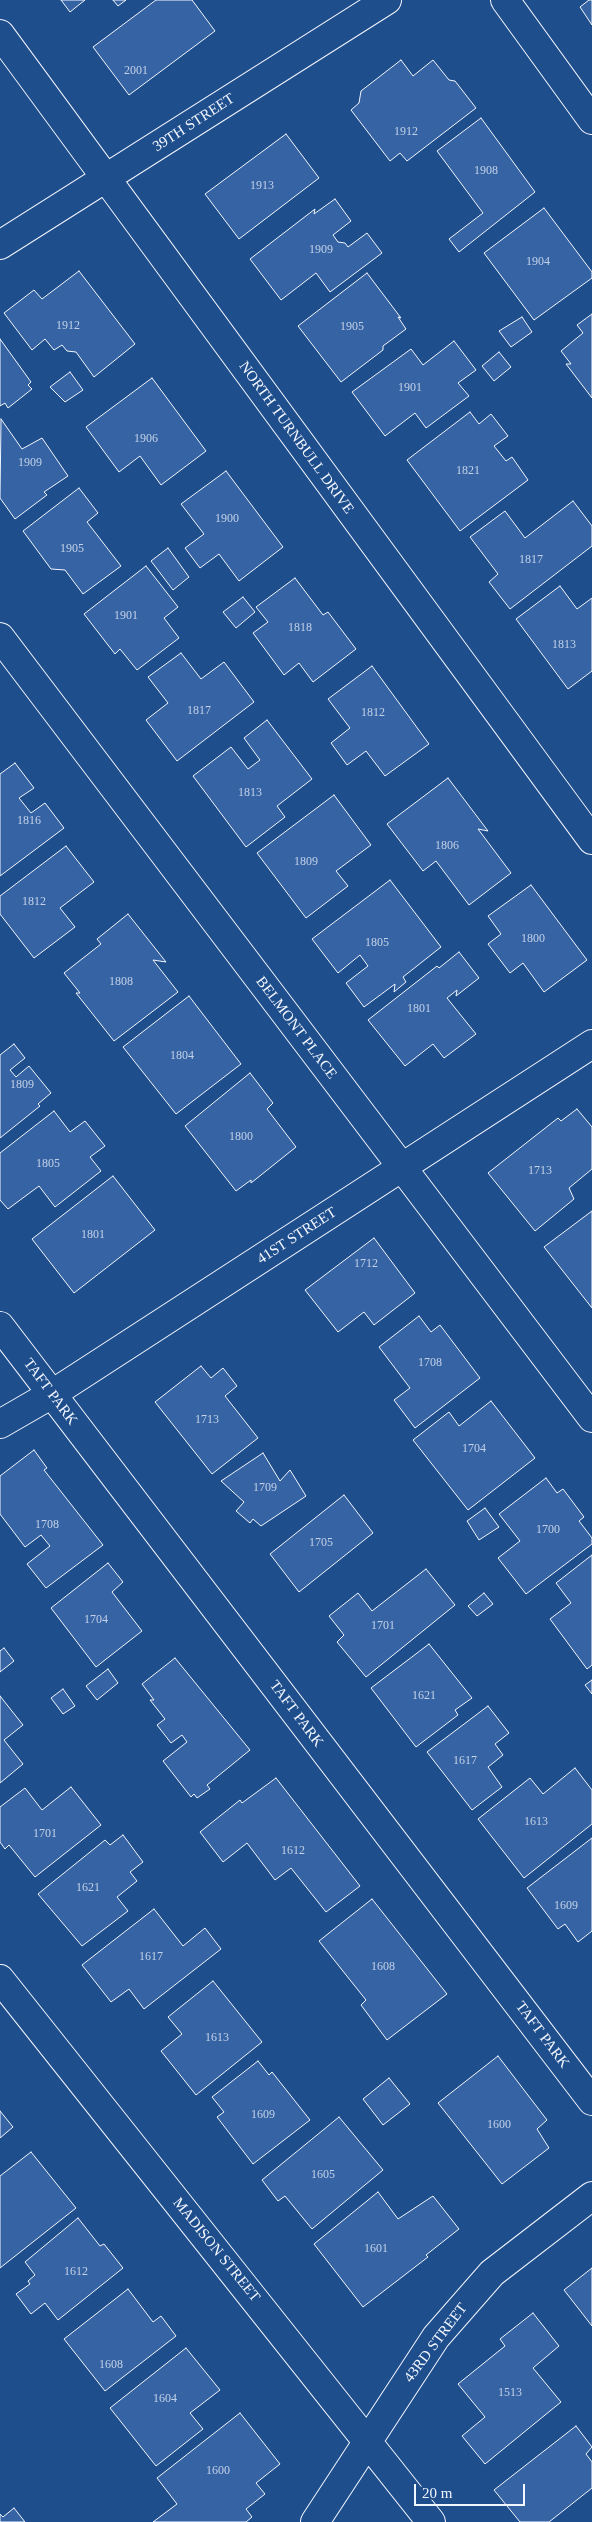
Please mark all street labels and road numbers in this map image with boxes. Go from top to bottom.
street label: 39TH STREET [150,90,238,156]
street label: NORTH TURNBULL DRIVE [235,358,357,518]
street label: BELMONT PLACE [252,973,340,1083]
street label: 41ST STREET [254,1204,340,1268]
street label: TAFT PARK [19,1355,81,1429]
street label: TAFT PARK [265,1677,327,1751]
street label: TAFT PARK [511,1998,573,2072]
street label: MADISON STREET [168,2194,264,2306]
street label: 43RD STREET [400,2300,472,2386]

